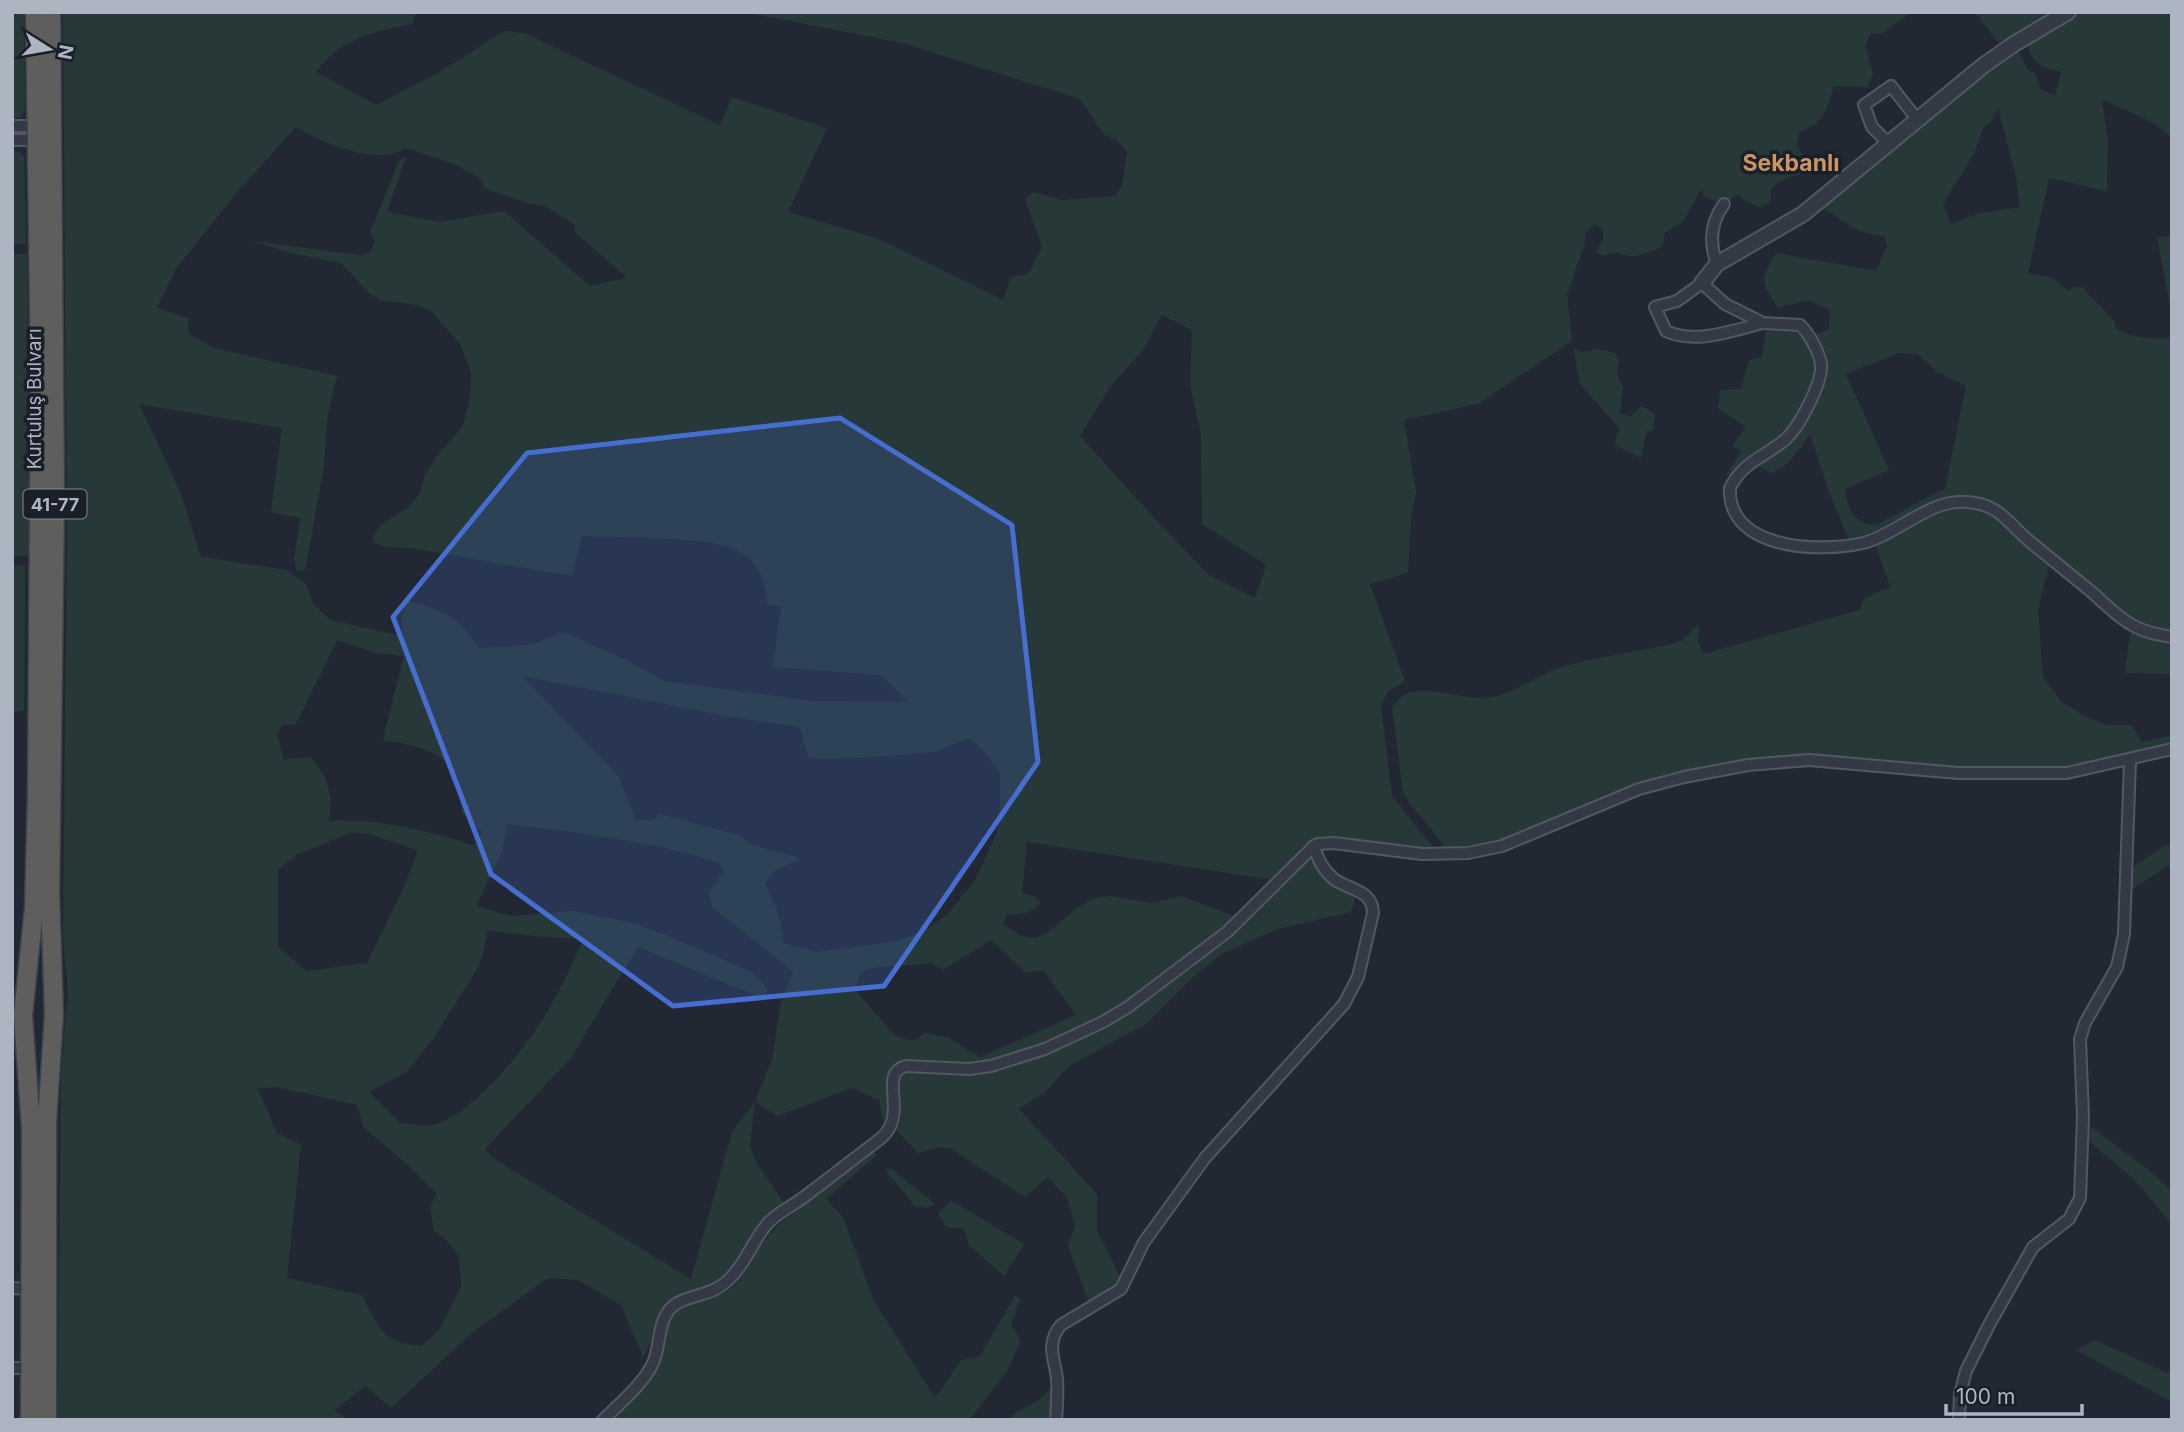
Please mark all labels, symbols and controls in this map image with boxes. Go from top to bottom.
north arrow [14,14,84,84]
text: N [53,43,78,61]
district label: Sekbanlı [1743,149,1839,177]
street label: Kurtuluş Bulvarı [23,328,46,470]
road number: 41-77 [23,490,86,518]
scale bar [1946,1372,2082,1416]
text: 100 m [1956,1384,2015,1409]

